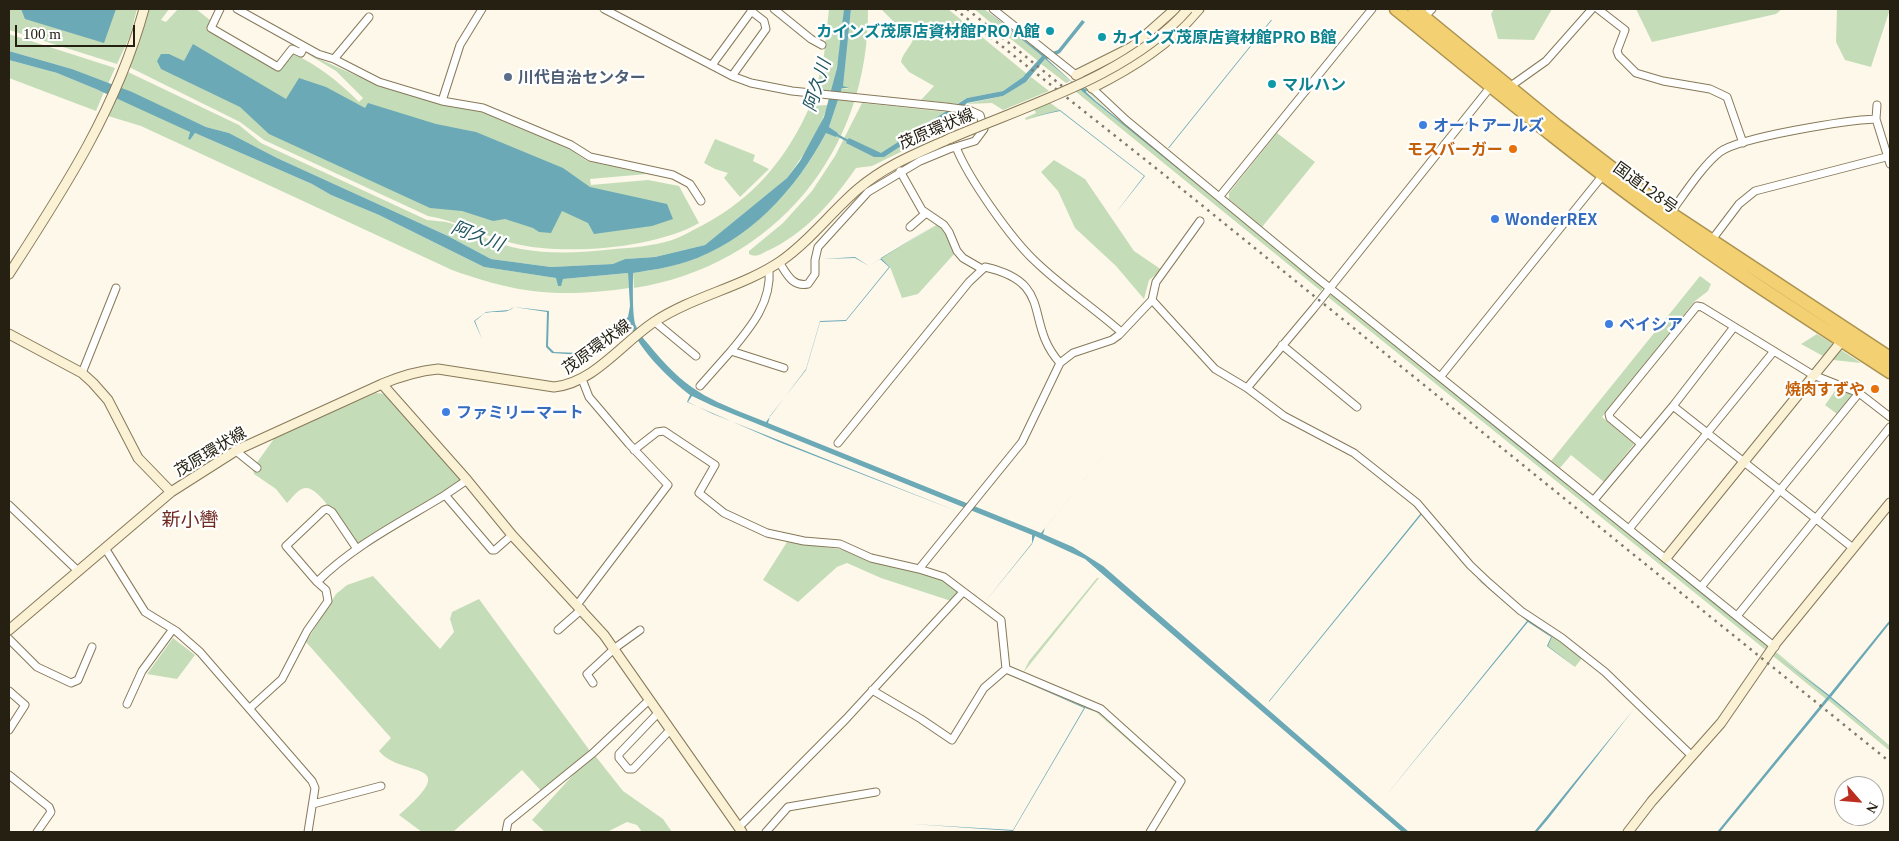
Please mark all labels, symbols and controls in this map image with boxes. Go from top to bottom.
scale bar [18,15,138,47]
place label: カインズ茂原店資材館PRO A館 [816,21,1040,41]
marker: カインズ茂原店資材館PRO A館 [1044,25,1056,37]
text: 100 m [23,26,61,42]
place label: カインズ茂原店資材館PRO B館 [1112,27,1336,47]
marker: カインズ茂原店資材館PRO B館 [1096,31,1108,43]
water label: 阿久川 [798,56,834,114]
place label: 川代自治センター [518,67,646,87]
marker: 川代自治センター [502,71,514,83]
place label: マルハン [1282,74,1346,94]
marker: マルハン [1266,78,1278,90]
street label: 茂原環状線 [895,104,977,152]
place label: オートアールズ [1433,115,1544,135]
marker: オートアールズ [1417,119,1429,131]
place label: モスバーガー [1407,139,1503,159]
marker: モスバーガー [1507,143,1519,155]
street label: 国道128号 [1610,157,1682,217]
place label: WonderREX [1505,209,1597,229]
marker: WonderREX [1489,213,1501,225]
water label: 阿久川 [449,215,507,255]
place label: ベイシア [1619,314,1683,334]
street label: 茂原環状線 [558,315,634,377]
marker: ベイシア [1603,318,1615,330]
place label: 焼肉すずや [1785,379,1865,399]
marker: 焼肉すずや [1869,383,1881,395]
place label: ファミリーマート [456,402,584,422]
marker: ファミリーマート [440,406,452,418]
street label: 茂原環状線 [171,422,249,480]
district label: 新小轡 [162,508,218,530]
north arrow [1834,776,1884,826]
text: N [1863,800,1881,815]

